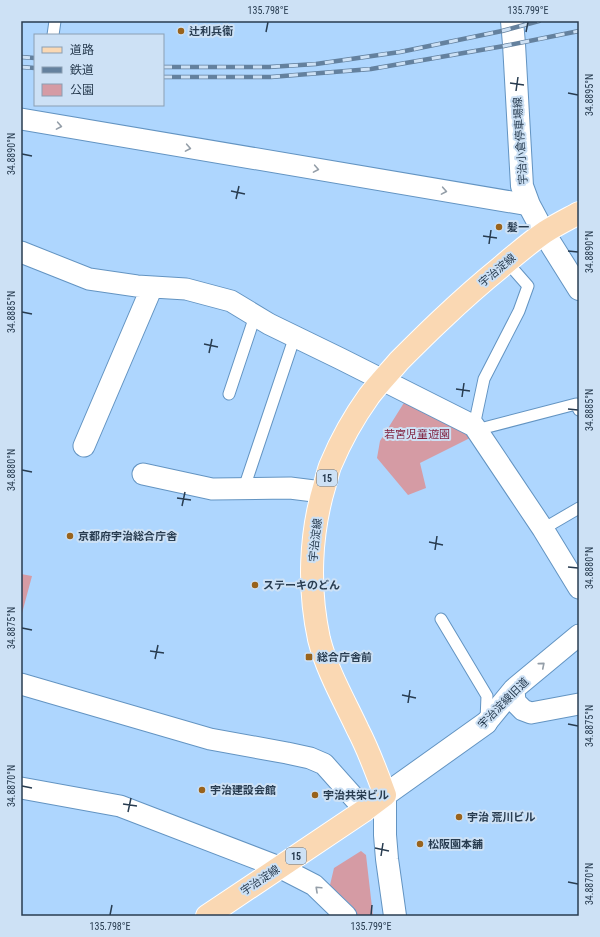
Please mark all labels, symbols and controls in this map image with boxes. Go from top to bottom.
text: 135.798°E [248,5,289,16]
text: 135.799°E [508,5,549,16]
place label: 辻利兵衞 [189,25,233,38]
marker: 辻利兵衞 [176,26,186,36]
legend [34,34,164,106]
text: 道路 [70,43,94,57]
text: 鉄道 [70,63,94,77]
text: 34.8895°N [584,74,595,116]
text: 公園 [70,83,94,97]
street label: 宇治小倉停車場線 [511,97,530,185]
one-way arrow [56,121,63,130]
text: 34.8890°N [6,133,17,175]
one-way arrow [185,143,191,151]
one-way arrow [313,164,319,173]
one-way arrow [441,186,447,195]
place label: 髪一 [507,221,529,234]
marker: 髪一 [494,222,504,232]
text: 34.8890°N [584,231,595,273]
street label: 宇治淀線 [476,251,518,290]
text: 34.8885°N [6,291,17,333]
text: 34.8885°N [584,389,595,431]
park label: 若宮児童遊園 [384,428,450,441]
text: 34.8880°N [6,449,17,491]
road number: 15 [317,470,337,486]
street label: 宇治淀線 [307,517,324,563]
place label: 京都府宇治総合庁舎 [78,530,178,543]
marker: 京都府宇治総合庁舎 [65,531,75,541]
text: 34.8880°N [584,547,595,589]
place label: ステーキのどん [263,579,340,592]
marker: ステーキのどん [250,580,260,590]
text: 34.8875°N [6,607,17,649]
place label: 総合庁舎前 [317,651,372,664]
marker: 総合庁舎前 [304,652,314,662]
one-way arrow [537,663,545,670]
street label: 宇治淀線旧道 [475,675,531,731]
text: 34.8875°N [584,705,595,747]
text: 34.8870°N [6,765,17,807]
place label: 宇治建設会館 [210,784,276,797]
marker: 宇治建設会館 [197,785,207,795]
place label: 宇治共栄ビル [323,789,389,802]
marker: 宇治共栄ビル [310,790,320,800]
place label: 宇治 荒川ビル [467,811,536,824]
marker: 宇治 荒川ビル [454,812,464,822]
place label: 松阪園本舗 [428,838,483,851]
marker: 松阪園本舗 [415,839,425,849]
road number: 15 [286,848,306,864]
street label: 宇治淀線 [238,863,282,898]
text: 34.8870°N [584,863,595,905]
one-way arrow [315,887,322,894]
text: 135.798°E [90,921,131,932]
text: 135.799°E [351,921,392,932]

